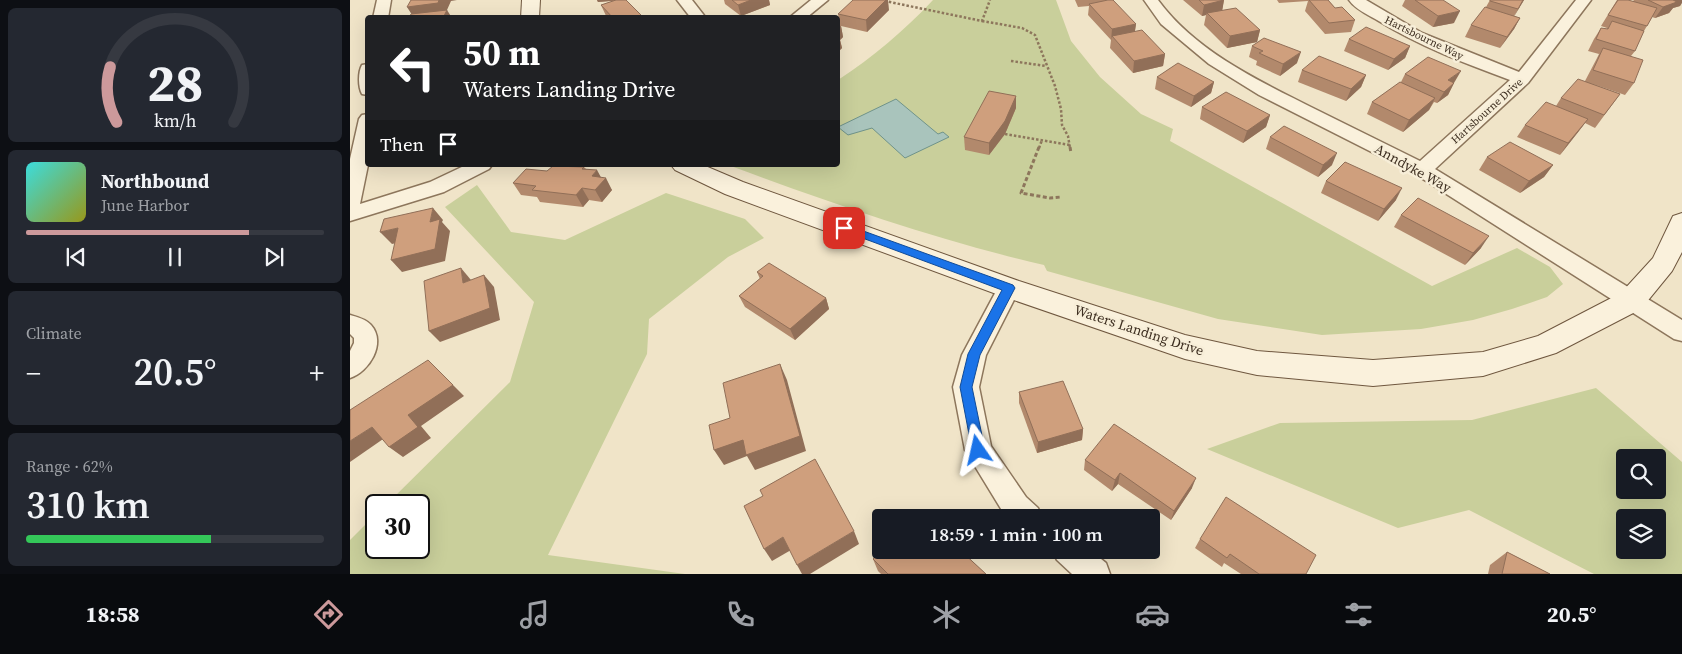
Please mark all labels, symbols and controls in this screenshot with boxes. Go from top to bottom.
street label: Hartsbourne Way [1382,12,1466,64]
text: 50 m [463,29,540,77]
icon: left [380,35,445,100]
text: 28 [147,47,203,118]
text: Waters Landing Drive [463,74,675,104]
street label: Hartsbourne Drive [1448,74,1526,147]
text: km/h [154,108,197,133]
icon: arrive [434,130,462,158]
text: Then [380,131,424,157]
street label: Anndyke Way [1371,139,1456,198]
text: Northbound [101,168,209,194]
text: June Harbor [101,194,189,216]
pin [823,207,865,249]
icon: arrive [830,214,858,242]
icon: previous [62,243,90,271]
icon: pause [161,243,189,271]
icon: next [260,243,288,271]
street label: Waters Landing Drive [1072,300,1206,360]
text: Climate [26,322,82,344]
text: 20.5° [133,346,217,398]
text: − [26,354,41,392]
text: + [309,354,324,392]
position arrow [951,423,1003,475]
map controls [1616,449,1666,559]
button: search [1616,449,1666,499]
text: Range · 62% [26,455,113,477]
text: 310 km [26,479,150,531]
speed limit sign: 30 [365,494,430,559]
button: layers [1616,509,1666,559]
text: 18:59 · 1 min · 100 m [929,521,1103,547]
icon: directions [311,597,346,632]
icon: music [517,597,552,632]
icon: phone [723,597,758,632]
icon: climate [929,597,964,632]
icon: car [1135,597,1170,632]
icon: filters [1341,597,1376,632]
text: 18:58 [86,599,140,629]
text: 20.5° [1547,599,1596,629]

